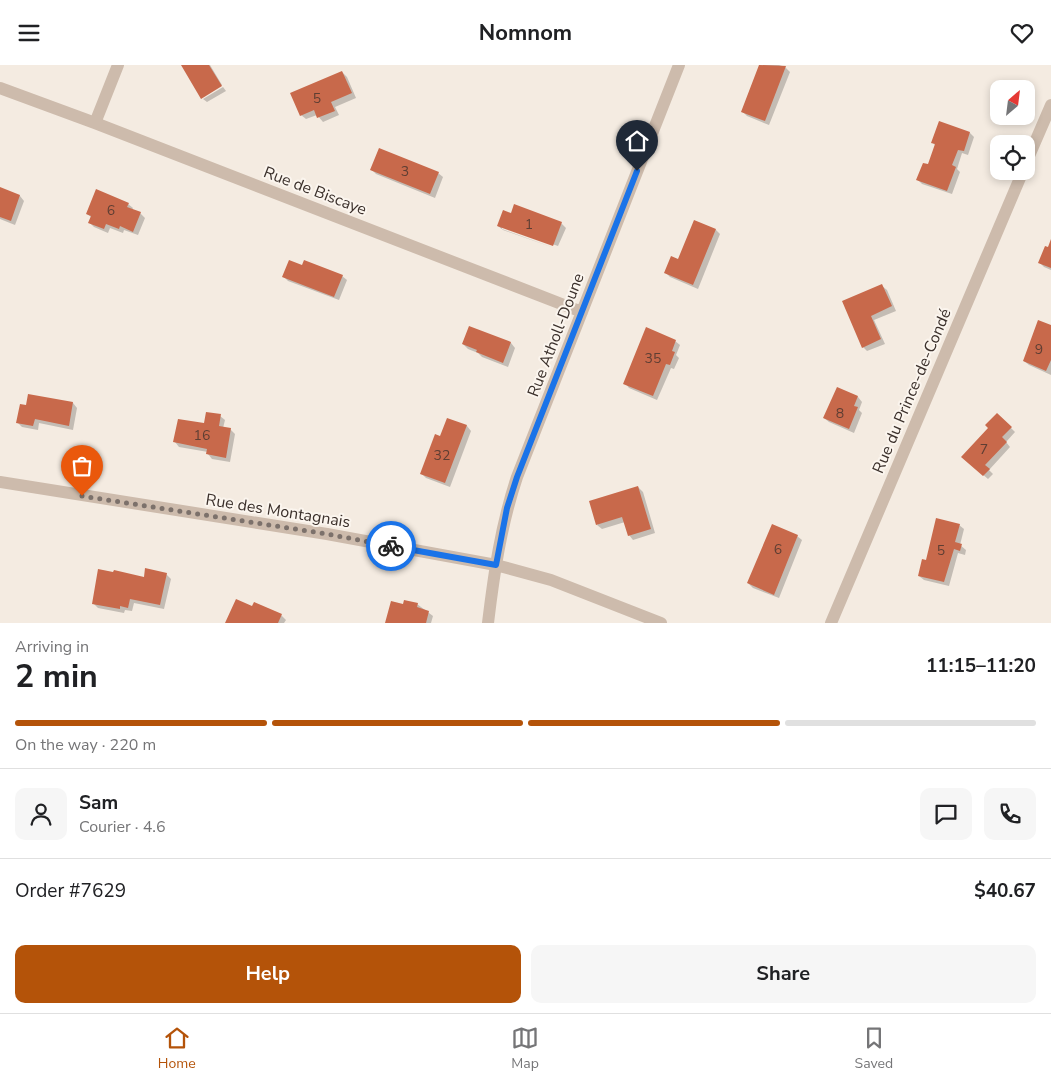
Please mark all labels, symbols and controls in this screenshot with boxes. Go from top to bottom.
text: Nomnom [479,18,572,48]
icon: menu [15,19,43,47]
icon: heart [1008,19,1036,47]
north arrow [990,80,1035,125]
map controls [990,80,1035,180]
house number: 5 [313,89,321,108]
pin [616,120,658,171]
icon: home [623,127,651,155]
button: locate [990,135,1035,180]
street label: Rue de Biscaye [260,161,370,221]
house number: 3 [401,162,409,181]
house number: 6 [107,201,115,220]
house number: 1 [525,215,533,234]
street label: Rue Atholl-Doune [522,270,590,400]
street label: Rue du Prince-de-Condé [867,305,957,477]
house number: 9 [1035,340,1043,359]
house number: 35 [645,349,661,368]
house number: 8 [836,404,844,423]
house number: 16 [194,426,210,445]
house number: 7 [980,440,988,459]
pin [61,445,103,496]
house number: 32 [434,446,450,465]
icon: bag [68,452,96,480]
street label: Rue des Montagnais [204,489,352,533]
courier [366,521,416,571]
icon: bike [377,532,405,560]
house number: 6 [774,540,782,559]
house number: 5 [937,541,945,560]
text: Arriving in [15,636,89,658]
text: 11:15–11:20 [926,653,1036,679]
text: 2 min [15,655,98,698]
text: On the way · 220 m [15,734,156,756]
button: person [15,788,67,840]
button: chat [920,788,972,840]
button: phone [984,788,1036,840]
text: Sam [79,790,118,816]
text: Courier · 4.6 [79,816,165,838]
text: Order #7629 [15,878,126,904]
text: $40.67 [974,878,1036,904]
button: Help [15,945,521,1003]
button: Share [531,945,1036,1003]
tab: Home [158,1024,196,1073]
tab: Map [511,1024,539,1073]
tab: Saved [855,1024,893,1073]

